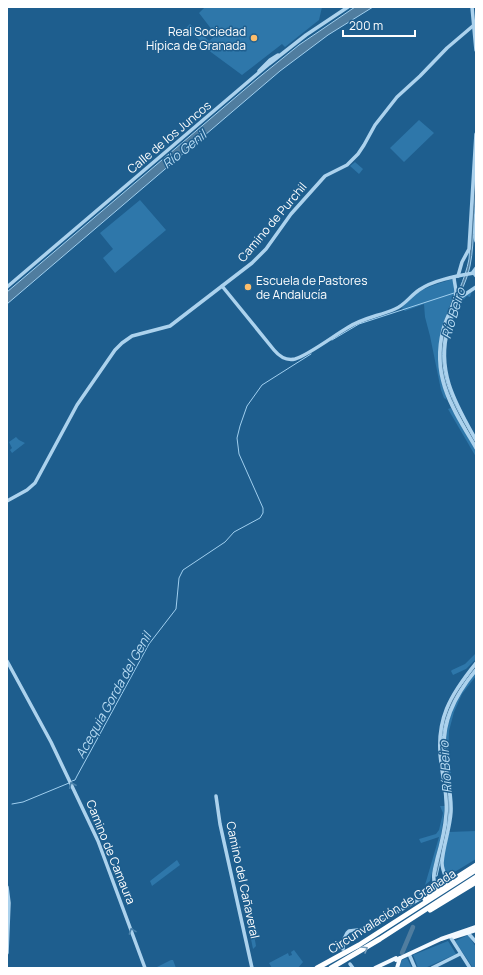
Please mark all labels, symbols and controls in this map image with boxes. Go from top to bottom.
scale bar [343,12,415,38]
text: 200 m [349,17,383,34]
place label: Real Sociedad Hípica de Granada [146,23,246,54]
marker: Real Sociedad Hípica de Granada [249,33,259,43]
street label: Calle de los Juncos [123,97,215,177]
water label: Río Genil [158,124,211,172]
street label: Camino de Purchil [234,179,310,265]
place label: Escuela de Pastores de Andalucía [256,272,367,303]
marker: Escuela de Pastores de Andalucía [243,282,253,292]
water label: Río Beiro [437,284,470,341]
water label: Acequia Gorda del Genil [71,627,156,761]
water label: Río Beiro [434,739,456,794]
one-way arrow [69,782,77,790]
street label: Camino de Camaura [82,797,140,907]
street label: Camino del Cañaveral [222,820,264,940]
street label: Circunvalación de Granada [325,865,459,957]
one-way arrow [128,928,136,935]
one-way arrow [361,946,368,953]

